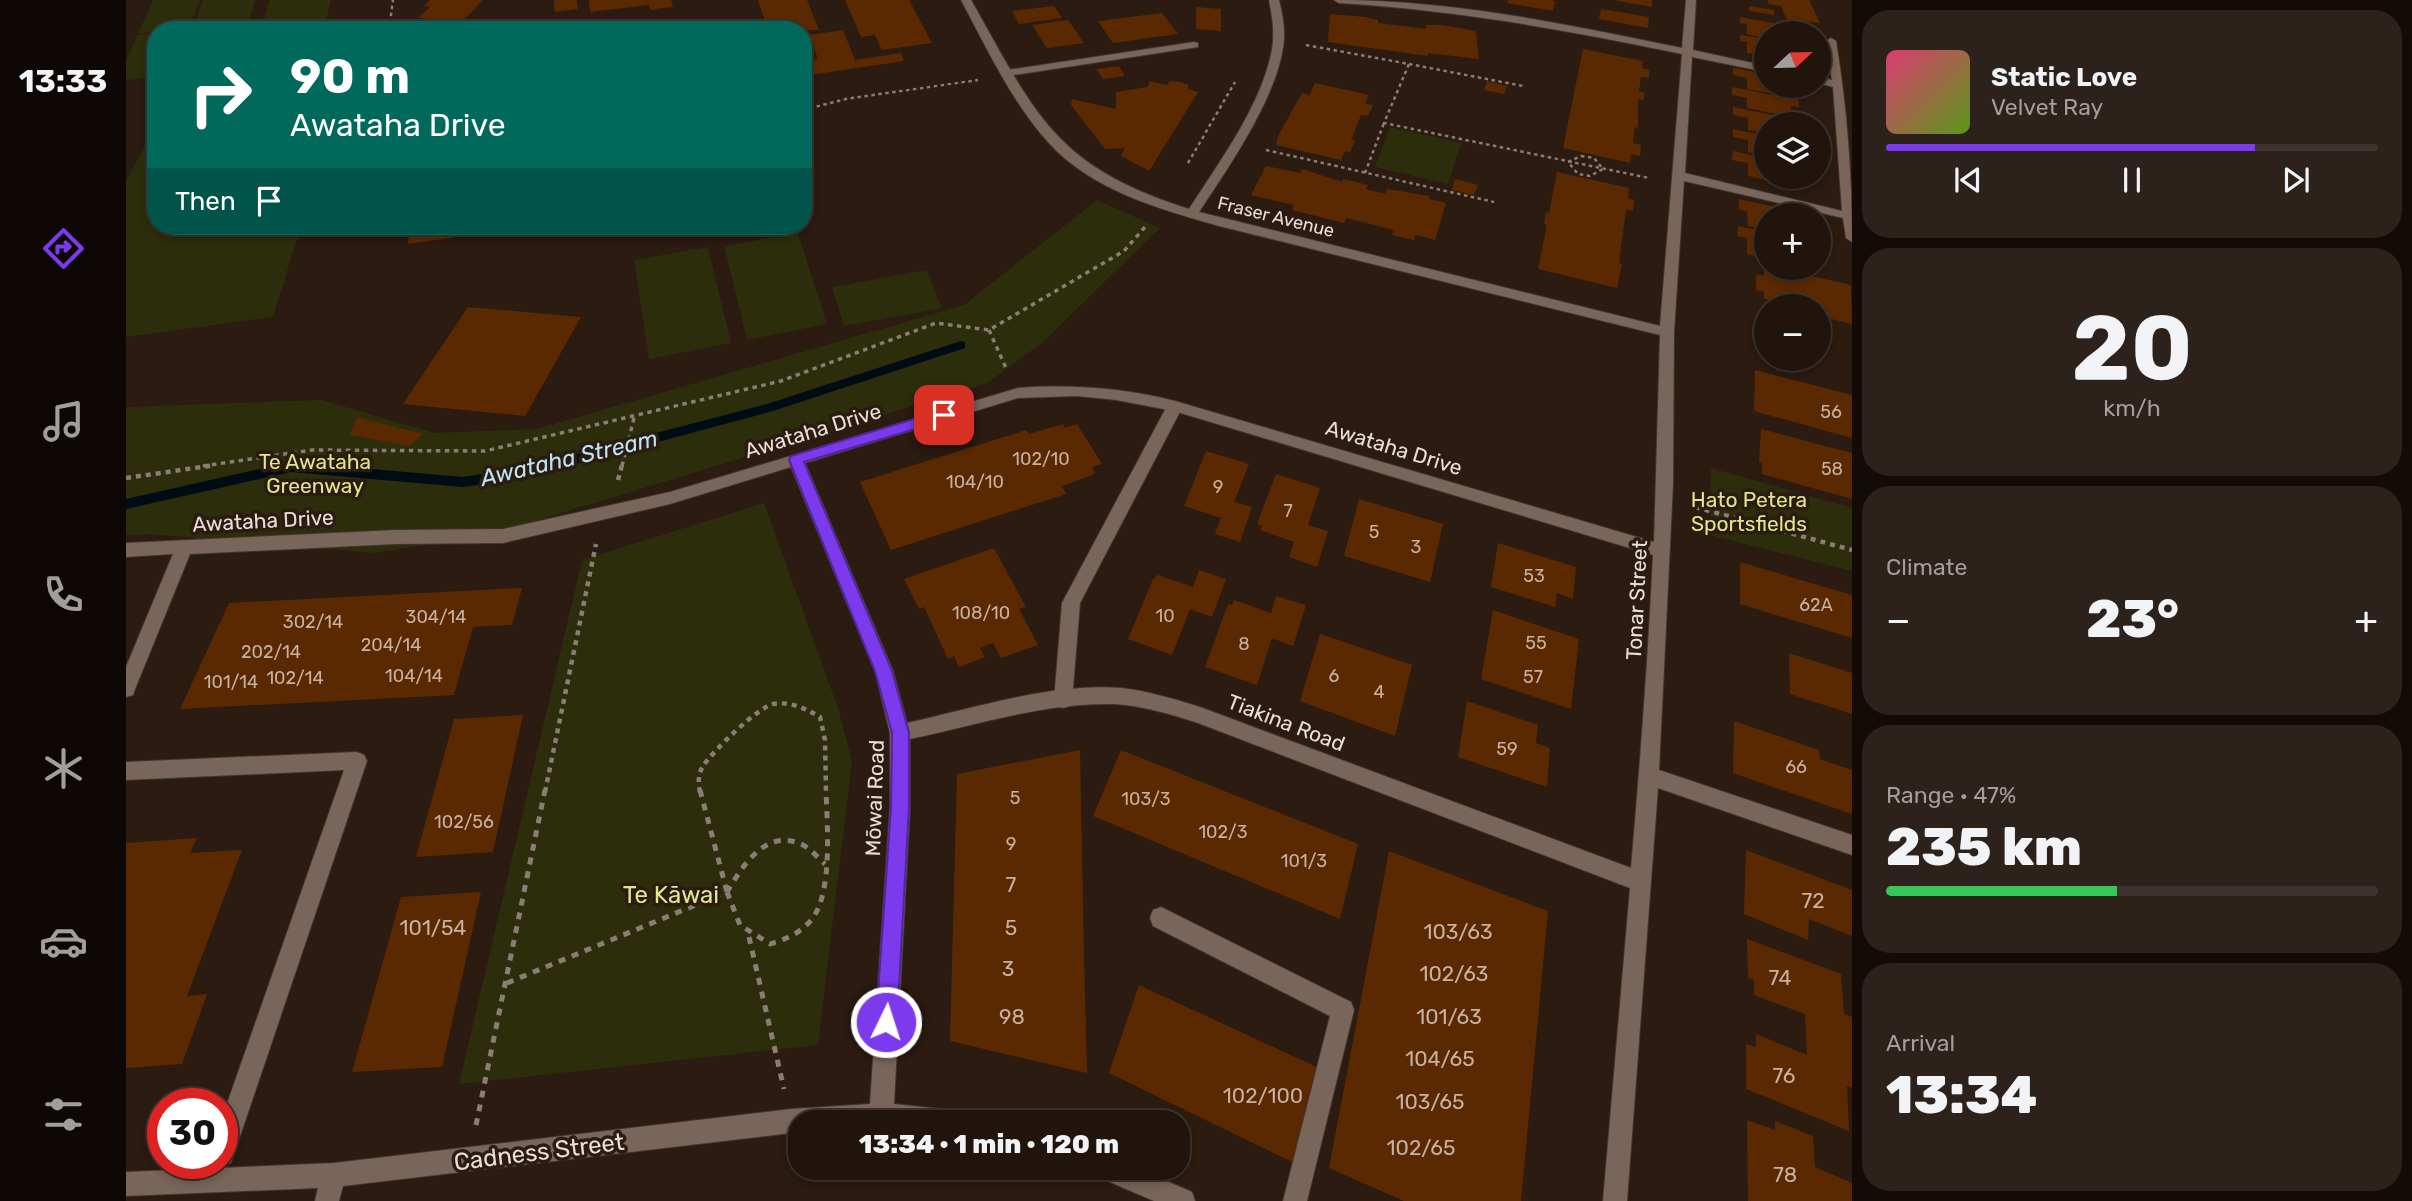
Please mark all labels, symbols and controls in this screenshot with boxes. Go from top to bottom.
north arrow [1754,21,1830,98]
map controls [1754,21,1831,371]
text: 90 m [290,47,410,105]
icon: right [175,49,266,140]
text: 13:33 [19,62,107,100]
text: Static Love [1991,62,2137,93]
text: Velvet Ray [1991,93,2103,121]
text: Awataha Drive [290,106,506,144]
button: layers [1754,112,1831,189]
icon: previous [1949,161,1987,199]
icon: pause [2113,161,2151,199]
icon: next [2277,161,2315,199]
icon: arrive [250,182,288,220]
text: Then [175,186,236,217]
street label: Fraser Avenue [1215,192,1337,242]
button: + [1754,203,1831,280]
icon: directions [39,224,88,273]
button: − [1754,294,1831,371]
text: 20 [2071,294,2193,402]
pin [914,385,974,445]
text: km/h [2103,394,2161,422]
icon: arrive [925,396,963,434]
icon: music [39,397,88,446]
street label: Awataha Drive [742,398,884,463]
house number: 56 [1820,401,1842,423]
street label: Awataha Drive [1323,415,1465,480]
water label: Awataha Stream [477,424,660,492]
house number: 102/10 [1012,448,1070,470]
park label: Te Awataha Greenway [259,449,371,498]
house number: 58 [1821,458,1843,480]
house number: 104/10 [946,471,1004,493]
house number: 9 [1213,476,1223,498]
park label: Hato Petera Sportsfields [1691,487,1807,536]
house number: 7 [1283,500,1293,522]
street label: Awataha Drive [192,504,334,537]
house number: 5 [1369,521,1379,543]
house number: 3 [1411,536,1421,558]
street label: Tonar Street [1621,539,1652,660]
text: Climate [1886,553,1967,581]
house number: 53 [1523,565,1545,587]
icon: phone [39,570,88,619]
text: 23° [2086,588,2179,650]
house number: 62A [1799,594,1833,616]
text: − [1886,597,1911,643]
text: + [2354,597,2378,643]
house number: 108/10 [952,602,1010,624]
house number: 10 [1155,605,1175,627]
house number: 304/14 [406,606,466,628]
house number: 302/14 [283,611,343,633]
house number: 55 [1525,632,1547,654]
house number: 8 [1238,633,1250,655]
house number: 204/14 [361,634,421,656]
house number: 202/14 [241,641,301,663]
house number: 104/14 [385,665,443,687]
house number: 6 [1329,665,1340,687]
house number: 57 [1523,666,1543,688]
house number: 102/14 [266,667,324,689]
house number: 101/14 [204,671,258,693]
house number: 4 [1373,681,1385,703]
street label: Tiakina Road [1224,689,1349,756]
house number: 59 [1496,738,1518,760]
street label: Mōwai Road [860,739,889,857]
icon: climate [39,744,88,793]
house number: 66 [1785,756,1807,778]
text: Range · 47% [1886,781,2016,809]
house number: 5 [1010,787,1020,809]
house number: 103/3 [1121,788,1171,810]
house number: 102/56 [434,811,494,833]
text: 235 km [1886,816,2082,878]
house number: 102/3 [1198,821,1248,843]
house number: 9 [1006,833,1016,855]
house number: 101/3 [1281,850,1327,872]
house number: 7 [1006,872,1017,897]
park label: Te Kāwai [623,881,719,909]
house number: 72 [1801,888,1825,913]
house number: 101/54 [400,915,466,940]
house number: 5 [1005,915,1017,940]
icon: car [39,917,88,966]
house number: 103/63 [1423,919,1493,944]
house number: 3 [1002,956,1014,981]
house number: 102/63 [1420,961,1488,986]
house number: 74 [1768,965,1792,990]
position arrow [849,985,923,1059]
house number: 98 [999,1004,1025,1029]
house number: 101/63 [1416,1004,1482,1029]
text: Arrival [1886,1029,1955,1057]
house number: 104/65 [1405,1046,1475,1071]
house number: 76 [1773,1063,1795,1088]
text: 13:34 [1886,1064,2037,1126]
house number: 102/100 [1223,1083,1303,1108]
speed limit sign: 30 [147,1088,238,1179]
house number: 103/65 [1395,1089,1465,1114]
icon: filters [39,1090,88,1139]
street label: Cadness Street [452,1128,626,1176]
text: 13:34 · 1 min · 120 m [859,1129,1119,1160]
house number: 102/65 [1387,1135,1455,1160]
house number: 78 [1773,1162,1797,1187]

